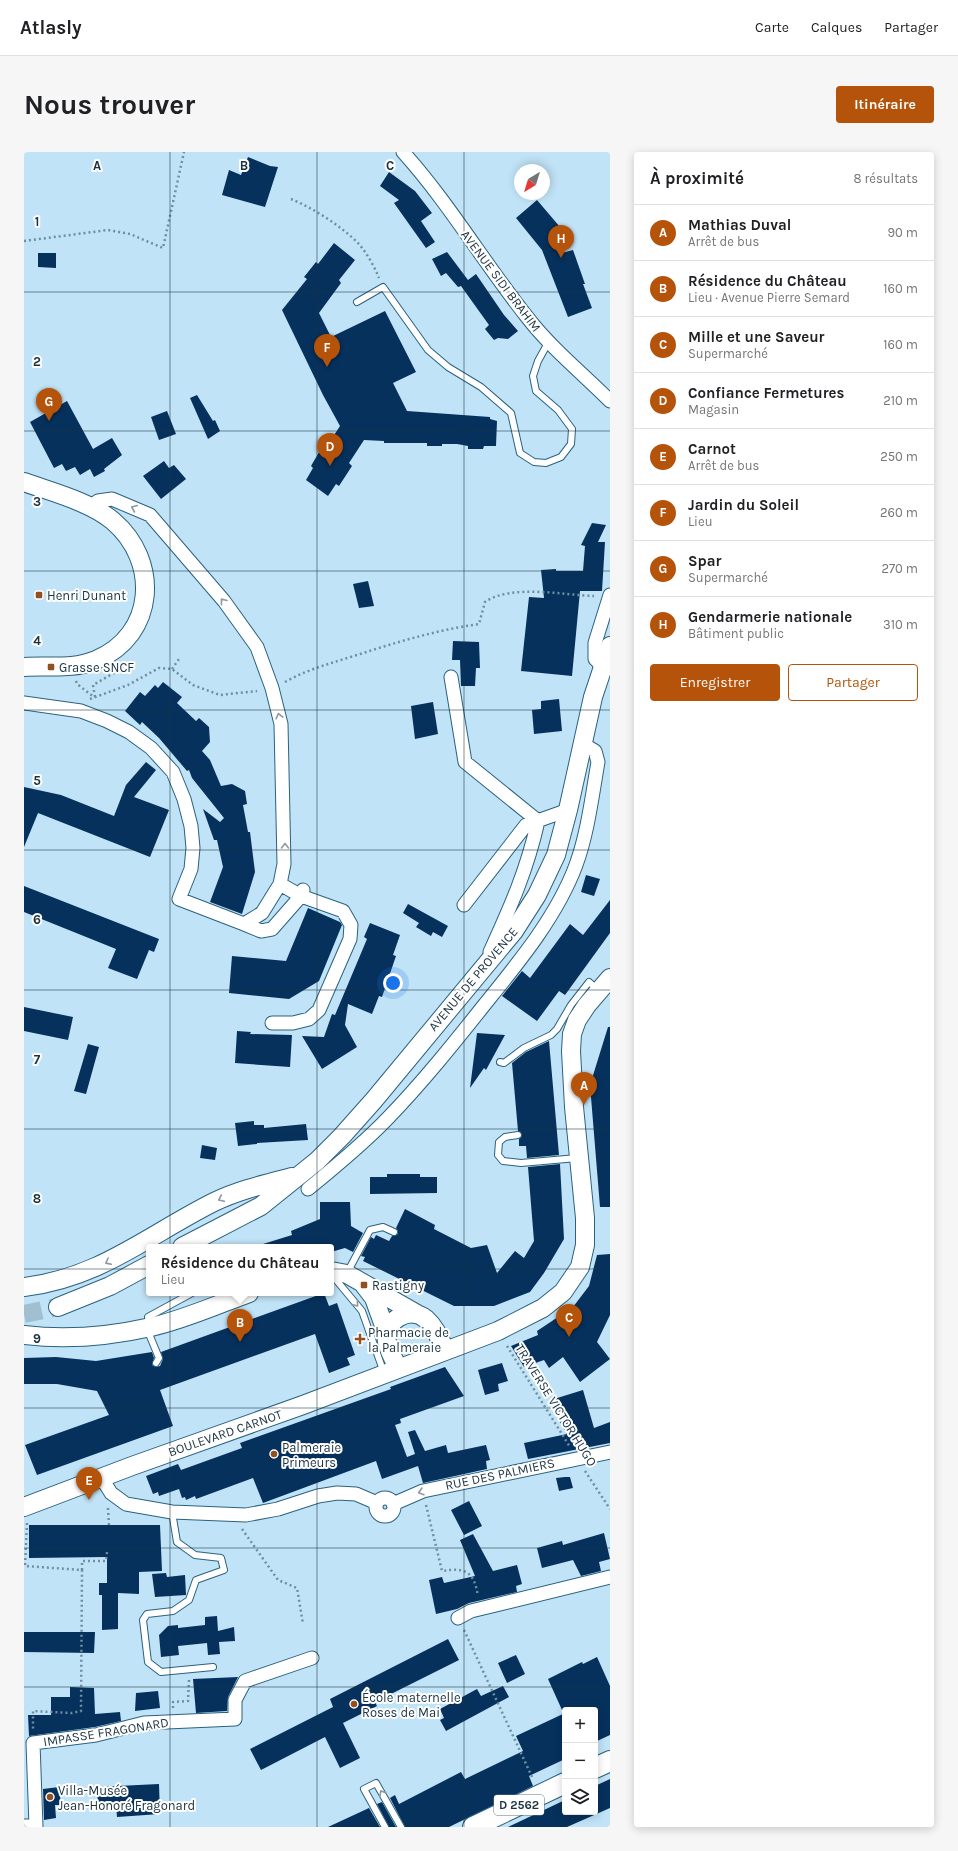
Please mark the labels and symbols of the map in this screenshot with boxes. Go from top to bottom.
text: A [93,158,101,173]
text: B [240,158,248,173]
text: C [386,158,394,173]
north arrow [514,164,550,200]
text: 1 [35,214,39,229]
pin: H [548,225,574,258]
street label: AVENUE SIDI BRAHIM [458,227,544,335]
pin: F [314,334,340,367]
text: 2 [33,354,41,369]
pin: G [36,388,62,421]
pin: D [317,433,343,466]
text: 3 [33,494,41,509]
one-way arrow [130,505,137,513]
place label: Henri Dunant [47,588,126,603]
marker: Henri Dunant [34,590,44,600]
one-way arrow [221,598,228,605]
text: 4 [33,633,41,648]
place label: Grasse SNCF [59,660,134,675]
marker: Grasse SNCF [46,662,56,672]
one-way arrow [276,713,284,719]
text: 5 [33,773,41,788]
one-way arrow [281,843,289,849]
text: 6 [33,912,41,927]
street label: AVENUE DE PROVENCE [425,924,521,1034]
your location [383,973,403,993]
text: 7 [34,1052,41,1067]
pin: A [571,1072,597,1105]
text: 8 [33,1191,41,1206]
one-way arrow [218,1194,226,1202]
one-way arrow [105,1257,112,1265]
place label: Rastigny [372,1278,424,1293]
marker: Rastigny [359,1280,369,1290]
one-way arrow [352,1299,359,1306]
pin: C [556,1304,582,1337]
pin: B [227,1309,253,1342]
place label: Pharmacie de la Palmeraie [368,1325,449,1355]
text: 9 [33,1331,41,1346]
marker: Pharmacie de la Palmeraie [355,1334,365,1344]
street label: TRAVERSE VICTOR HUGO [512,1341,600,1469]
street label: BOULEVARD CARNOT [166,1406,284,1460]
place label: Palmeraie Primeurs [282,1440,342,1470]
marker: Palmeraie Primeurs [269,1449,279,1459]
street label: RUE DES PALMIERS [444,1455,556,1493]
pin: E [76,1467,102,1500]
one-way arrow [418,1487,425,1496]
place label: École maternelle Roses de Mai [362,1688,461,1720]
marker: École maternelle Roses de Mai [349,1699,359,1709]
street label: IMPASSE FRAGONARD [42,1715,170,1749]
place label: Villa-Musée Jean-Honoré Fragonard [58,1783,195,1813]
one-way arrow [379,1790,386,1797]
marker: Villa-Musée Jean-Honoré Fragonard [45,1792,55,1802]
road number: D 2562 [494,1795,544,1815]

